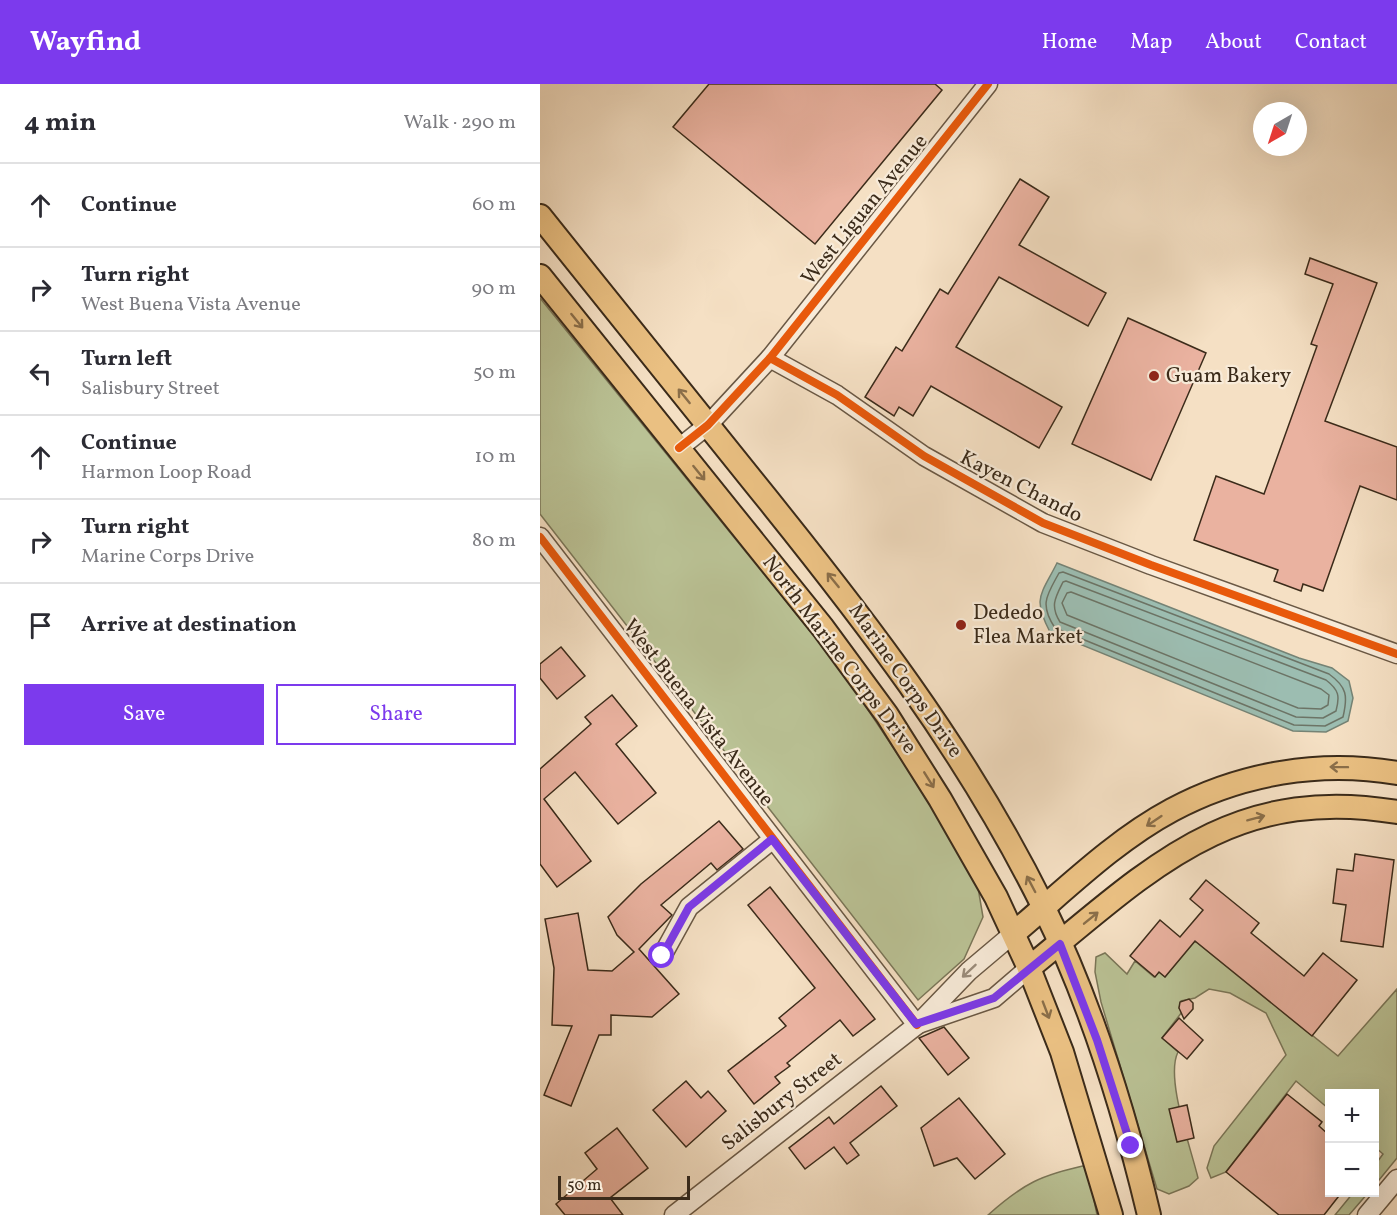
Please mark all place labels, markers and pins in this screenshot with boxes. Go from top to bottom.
place label: Guam Bakery [1166,362,1292,391]
marker: Guam Bakery [1147,369,1161,383]
place label: Dededo Flea Market [973,599,1083,652]
marker: Dededo Flea Market [954,618,968,632]

